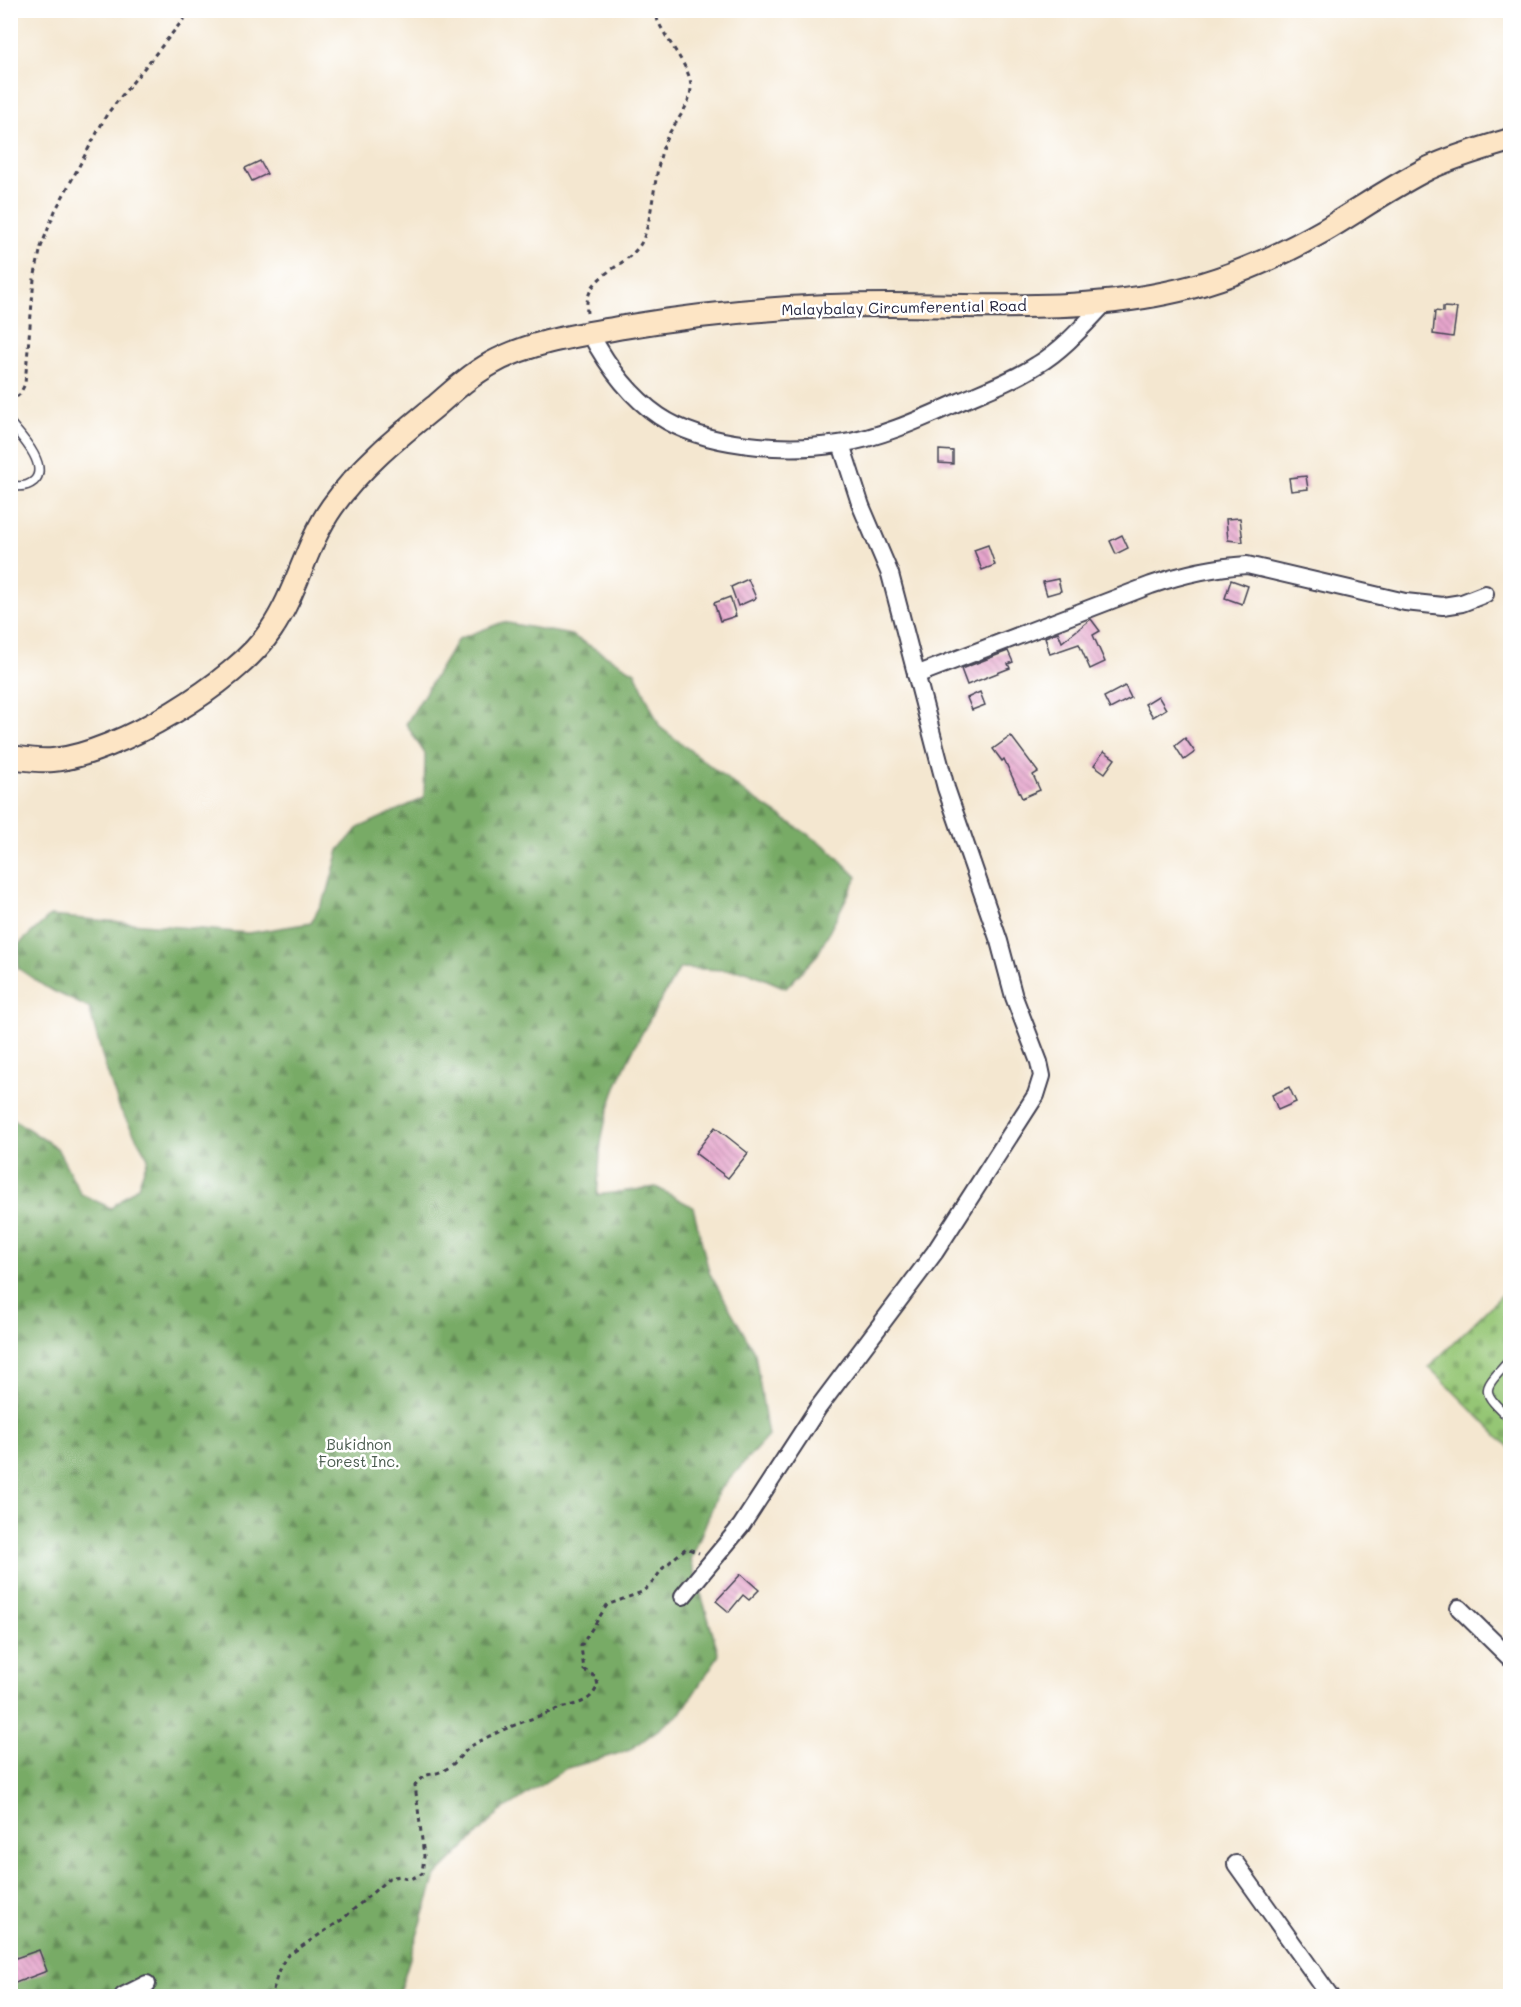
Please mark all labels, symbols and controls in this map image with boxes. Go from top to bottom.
street label: Malaybalay Circumferential Road [781,295,1027,319]
park label: Bukidnon Forest Inc. [319,1434,399,1471]

